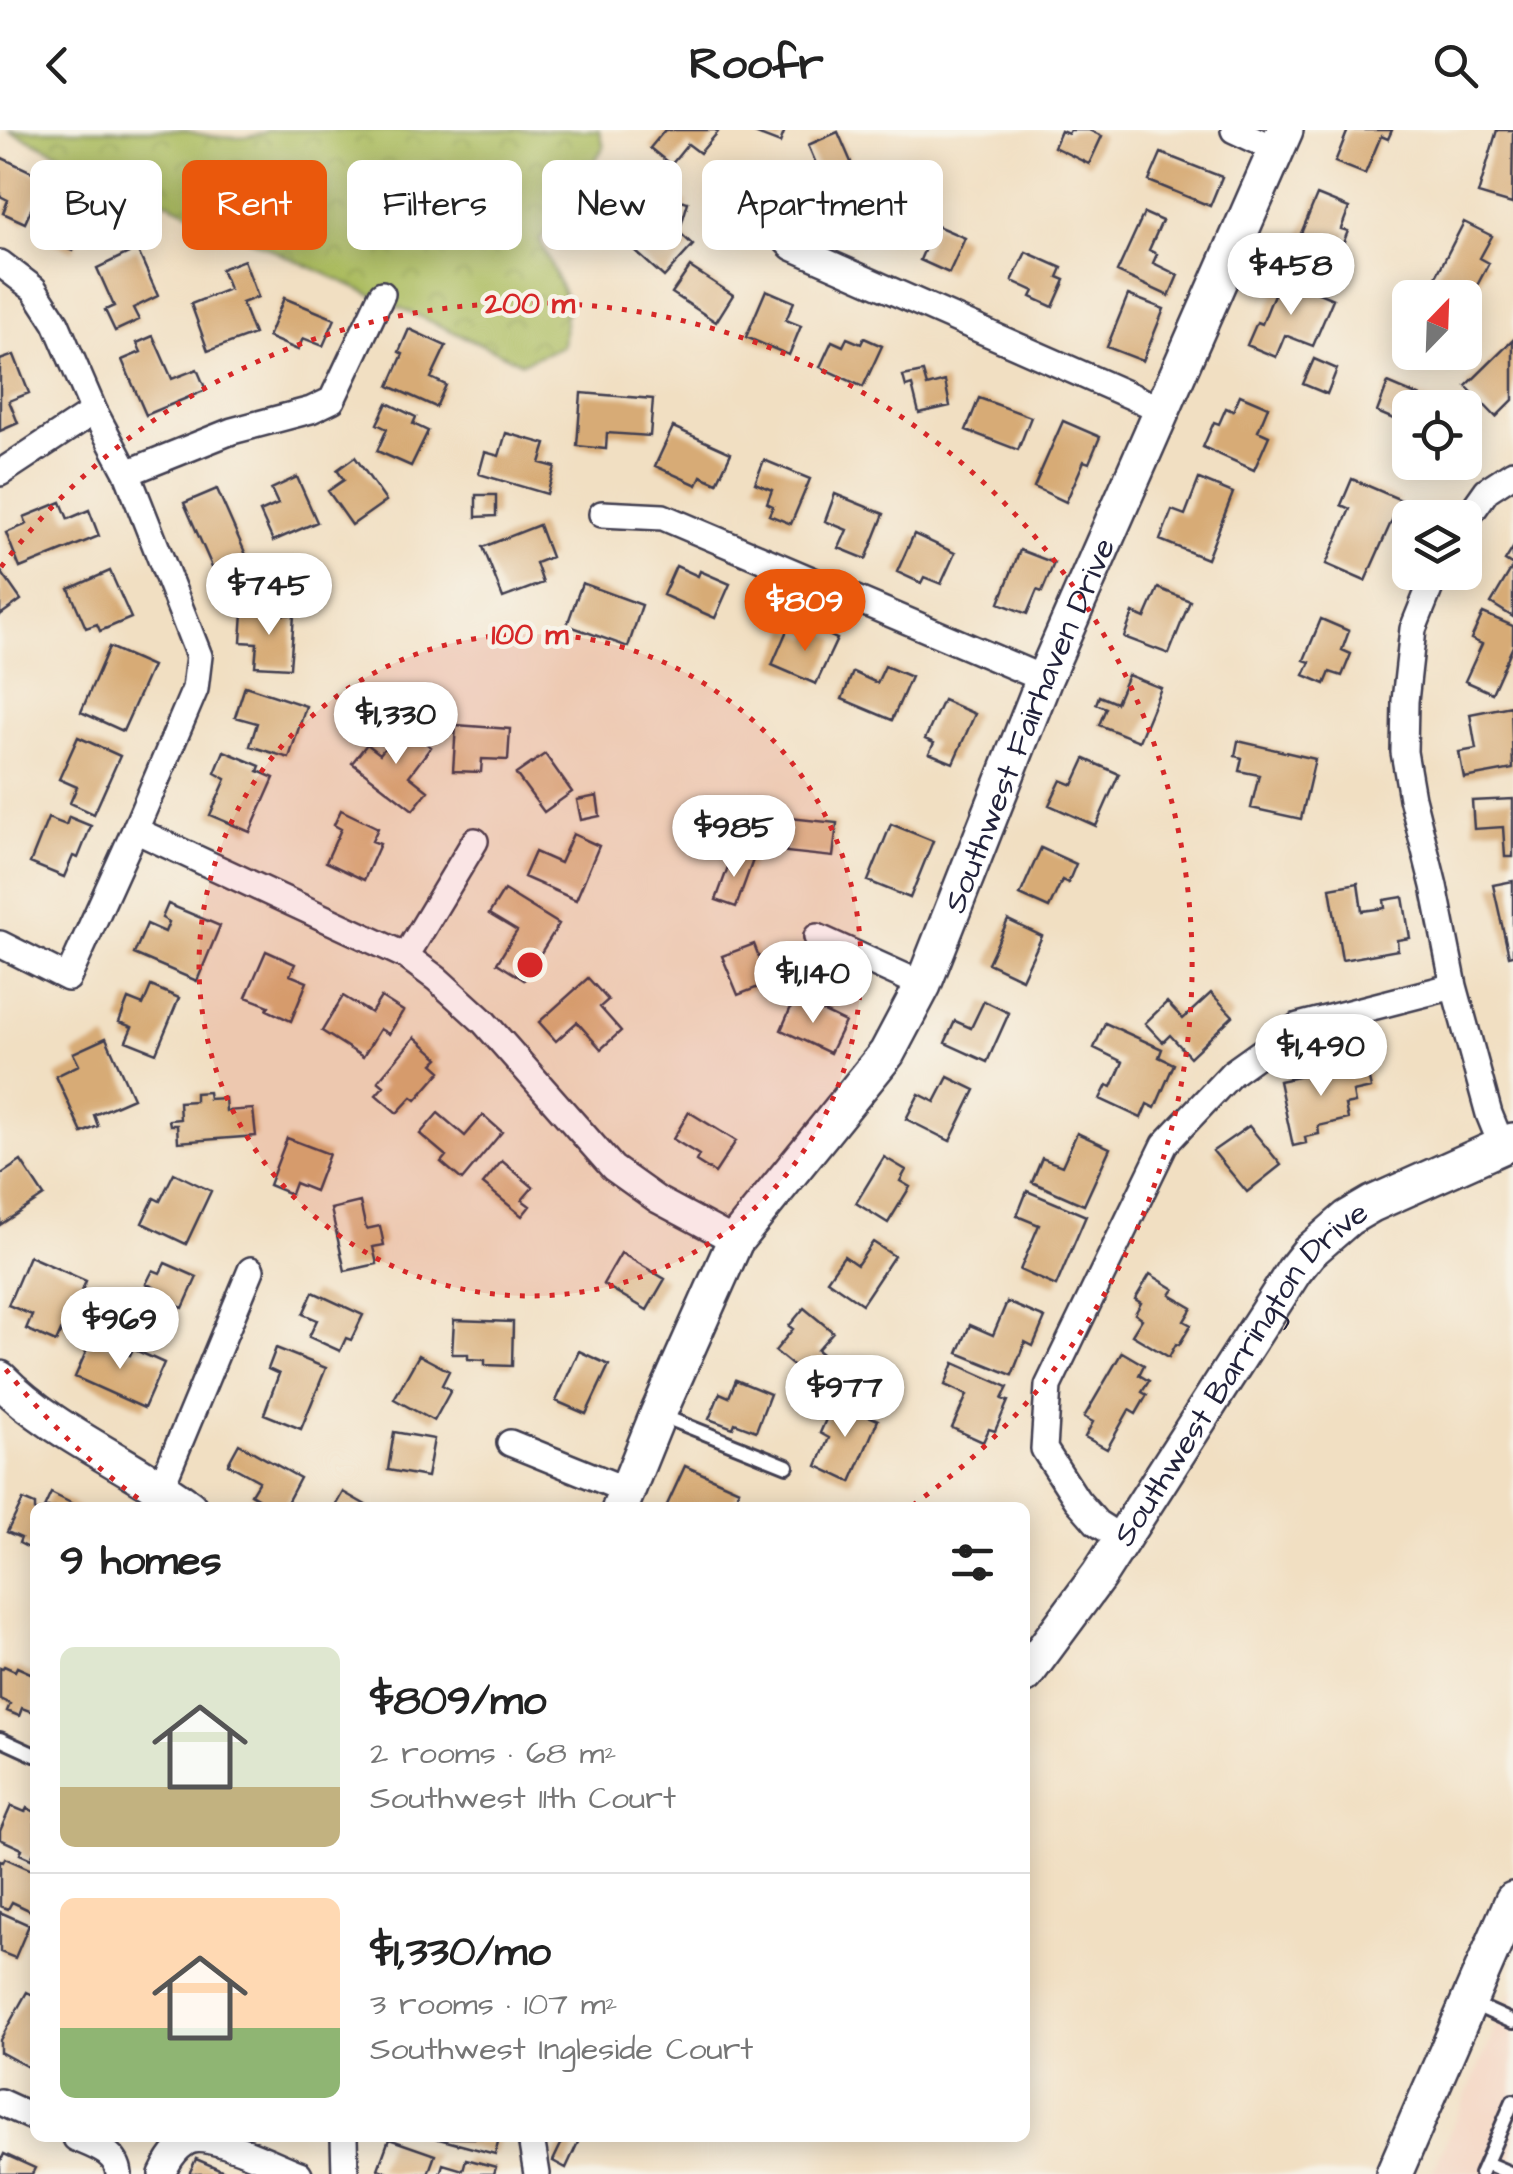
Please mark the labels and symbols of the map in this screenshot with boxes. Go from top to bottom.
pin: $458 [1232,233,1350,318]
north arrow [1392,280,1482,370]
text: 200 m [484,283,576,325]
street label: Southwest Fairhaven Drive [933,531,1127,920]
pin: $745 [210,553,328,638]
pin: $809 [746,569,864,654]
text: 100 m [491,614,569,656]
pin: $1,330 [315,682,477,767]
pin: $985 [675,795,793,880]
pin: $1,140 [732,941,894,1026]
centre of rings [512,947,548,983]
pin: $1,490 [1240,1014,1402,1099]
street label: Southwest Barrington Drive [1102,1190,1377,1555]
pin: $969 [61,1287,179,1372]
pin: $977 [786,1355,904,1440]

